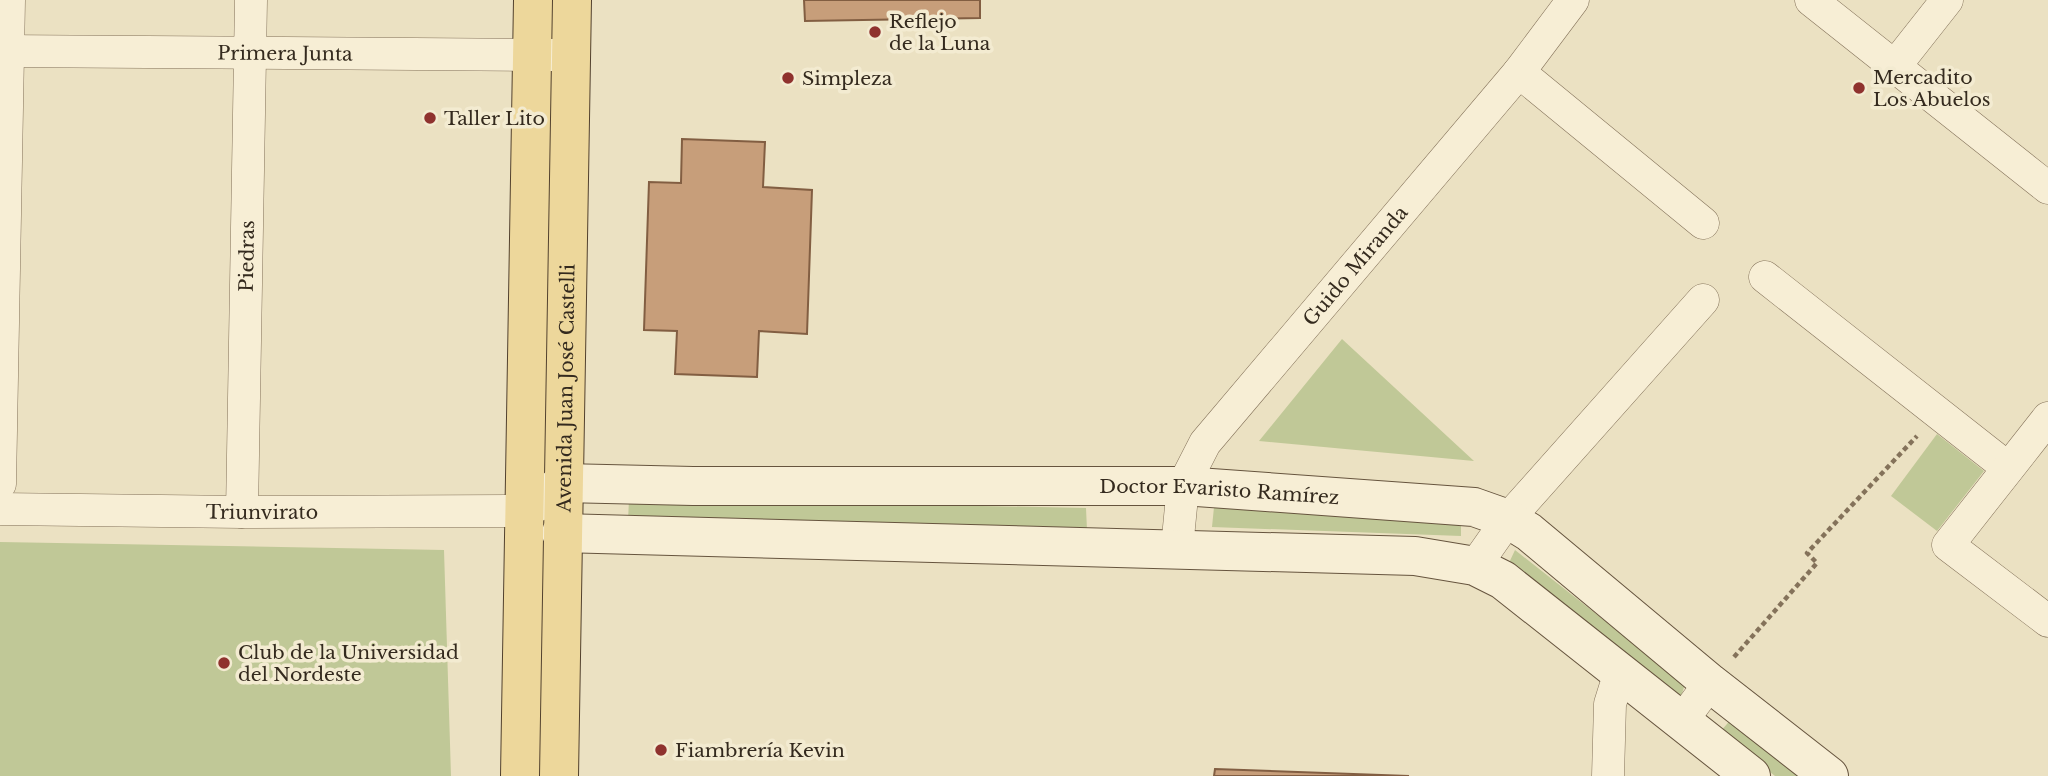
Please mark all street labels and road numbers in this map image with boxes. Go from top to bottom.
street label: Primera Junta [217,42,353,66]
street label: Guido Miranda [1298,201,1413,330]
street label: Piedras [235,220,259,292]
street label: Avenida Juan José Castelli [552,263,580,514]
street label: Doctor Evaristo Ramírez [1099,475,1340,509]
street label: Triunvirato [206,501,318,524]

